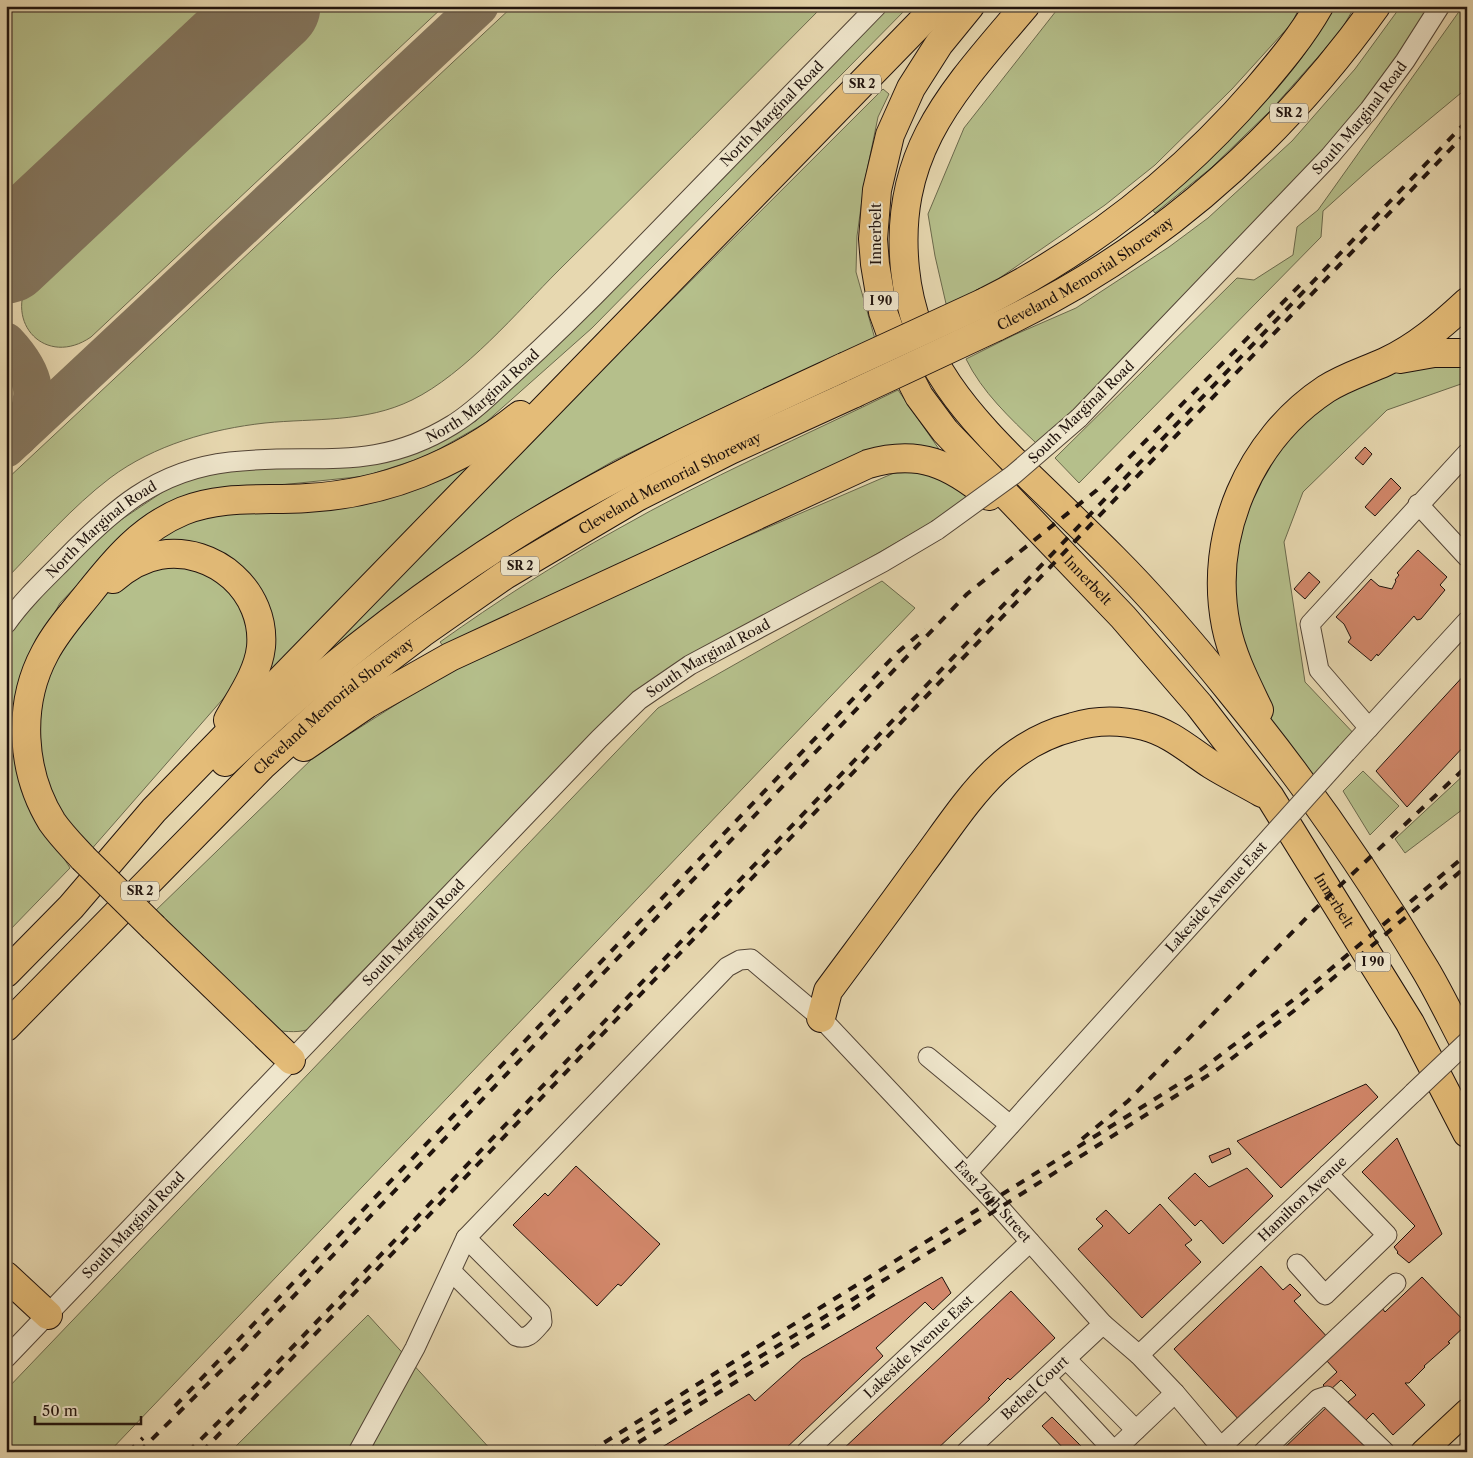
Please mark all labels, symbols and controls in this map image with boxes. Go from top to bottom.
street label: North Marginal Road [716,57,828,170]
street label: South Marginal Road [1308,57,1411,178]
road number: SR 2 [843,74,881,94]
road number: SR 2 [1270,104,1308,122]
street label: Innerbelt [867,203,885,265]
street label: Cleveland Memorial Shoreway [994,213,1177,334]
road number: I 90 [864,292,898,310]
street label: North Marginal Road [423,345,543,447]
street label: South Marginal Road [1024,356,1138,467]
street label: Cleveland Memorial Shoreway [575,428,764,539]
street label: North Marginal Road [42,477,160,582]
street label: Innerbelt [1060,552,1116,609]
road number: SR 2 [501,556,539,576]
street label: South Marginal Road [643,615,774,701]
street label: Cleveland Memorial Shoreway [250,633,417,778]
street label: Lakeside Avenue East [1161,838,1271,956]
street label: Innerbelt [1310,869,1358,932]
street label: South Marginal Road [358,875,469,990]
road number: SR 2 [121,881,159,900]
road number: I 90 [1356,952,1390,972]
street label: Hamilton Avenue [1254,1152,1351,1245]
street label: East 26th Street [951,1157,1035,1246]
street label: South Marginal Road [78,1168,189,1282]
street label: Lakeside Avenue East [860,1291,977,1402]
street label: Bethel Court [997,1352,1072,1424]
scale bar [35,1393,141,1425]
text: 50 m [42,1401,78,1420]

